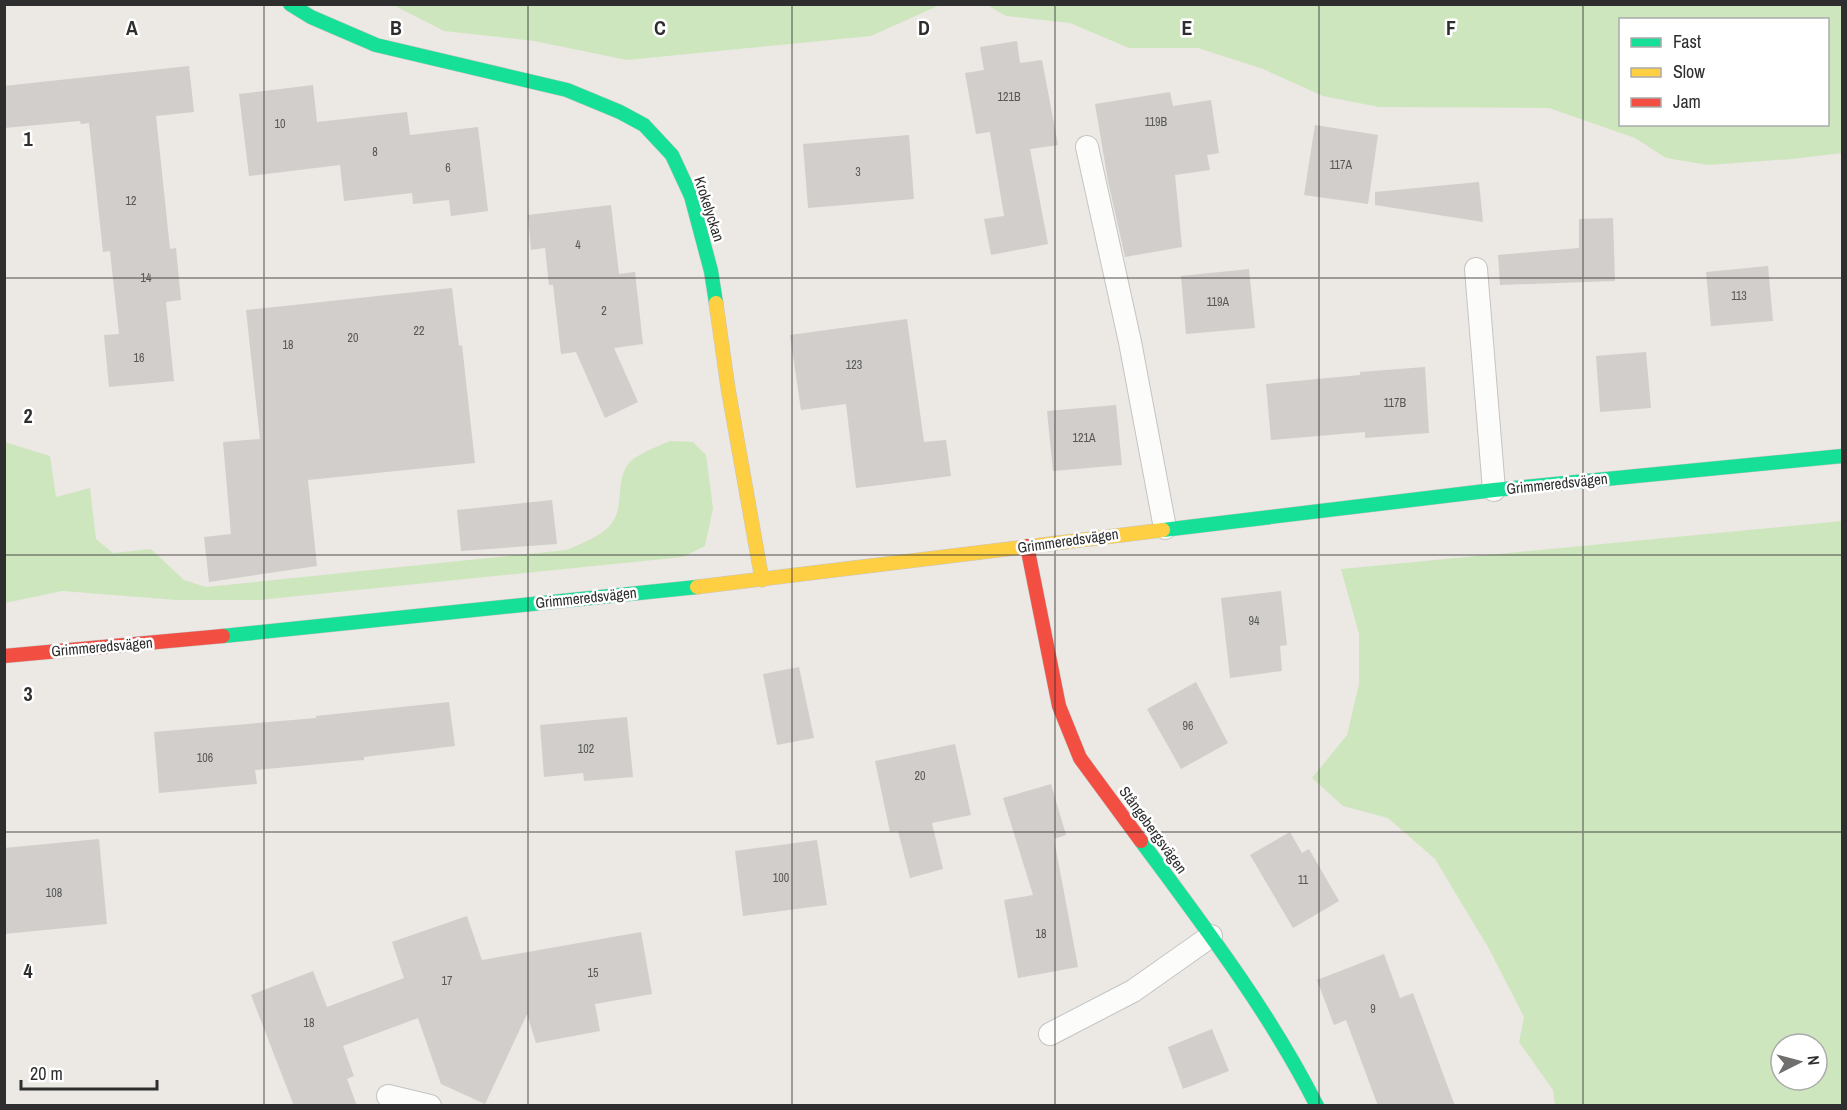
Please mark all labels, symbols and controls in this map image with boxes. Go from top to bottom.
text: A [126,14,138,41]
text: B [390,14,402,41]
text: C [654,14,666,41]
text: D [918,14,930,41]
text: E [1182,14,1193,41]
text: F [1446,14,1456,41]
legend [1619,18,1829,126]
text: Fast [1673,29,1701,54]
text: Slow [1673,59,1705,84]
house number: 121B [998,89,1021,105]
text: Jam [1673,89,1701,114]
house number: 119B [1145,114,1168,130]
house number: 10 [275,116,285,132]
text: 1 [23,125,33,152]
house number: 8 [372,144,378,160]
house number: 117A [1330,157,1353,173]
house number: 6 [445,160,451,176]
house number: 3 [855,164,861,180]
street label: Krokelyckan [689,174,730,244]
house number: 12 [126,193,136,209]
house number: 4 [575,237,581,253]
house number: 14 [141,270,152,286]
house number: 113 [1731,288,1747,304]
house number: 119A [1207,294,1230,310]
house number: 2 [601,303,607,319]
house number: 22 [414,323,424,339]
house number: 20 [348,330,358,346]
house number: 18 [283,337,293,353]
house number: 16 [134,350,144,366]
house number: 123 [846,357,862,373]
house number: 117B [1384,395,1407,411]
text: 2 [23,402,33,429]
house number: 121A [1073,430,1096,446]
street label: Grimmeredsvägen [1505,468,1609,499]
street label: Grimmeredsvägen [1016,523,1120,558]
street label: Grimmeredsvägen [534,582,638,613]
house number: 94 [1249,613,1260,629]
street label: Grimmeredsvägen [50,632,154,661]
text: 3 [23,680,33,707]
house number: 96 [1183,718,1193,734]
house number: 102 [578,741,594,757]
house number: 106 [197,750,213,766]
house number: 20 [915,768,925,784]
street label: Stångebergsvägen [1115,782,1192,878]
house number: 100 [773,870,789,886]
house number: 11 [1298,872,1309,888]
house number: 108 [46,885,62,901]
house number: 18 [1036,926,1046,942]
text: 4 [23,957,33,984]
house number: 15 [588,965,599,981]
house number: 17 [442,973,453,989]
house number: 9 [1370,1001,1376,1017]
house number: 18 [304,1015,314,1031]
north arrow [1769,1032,1829,1092]
scale bar [21,1053,158,1091]
text: N [1802,1055,1825,1066]
text: 20 m [30,1061,63,1086]

